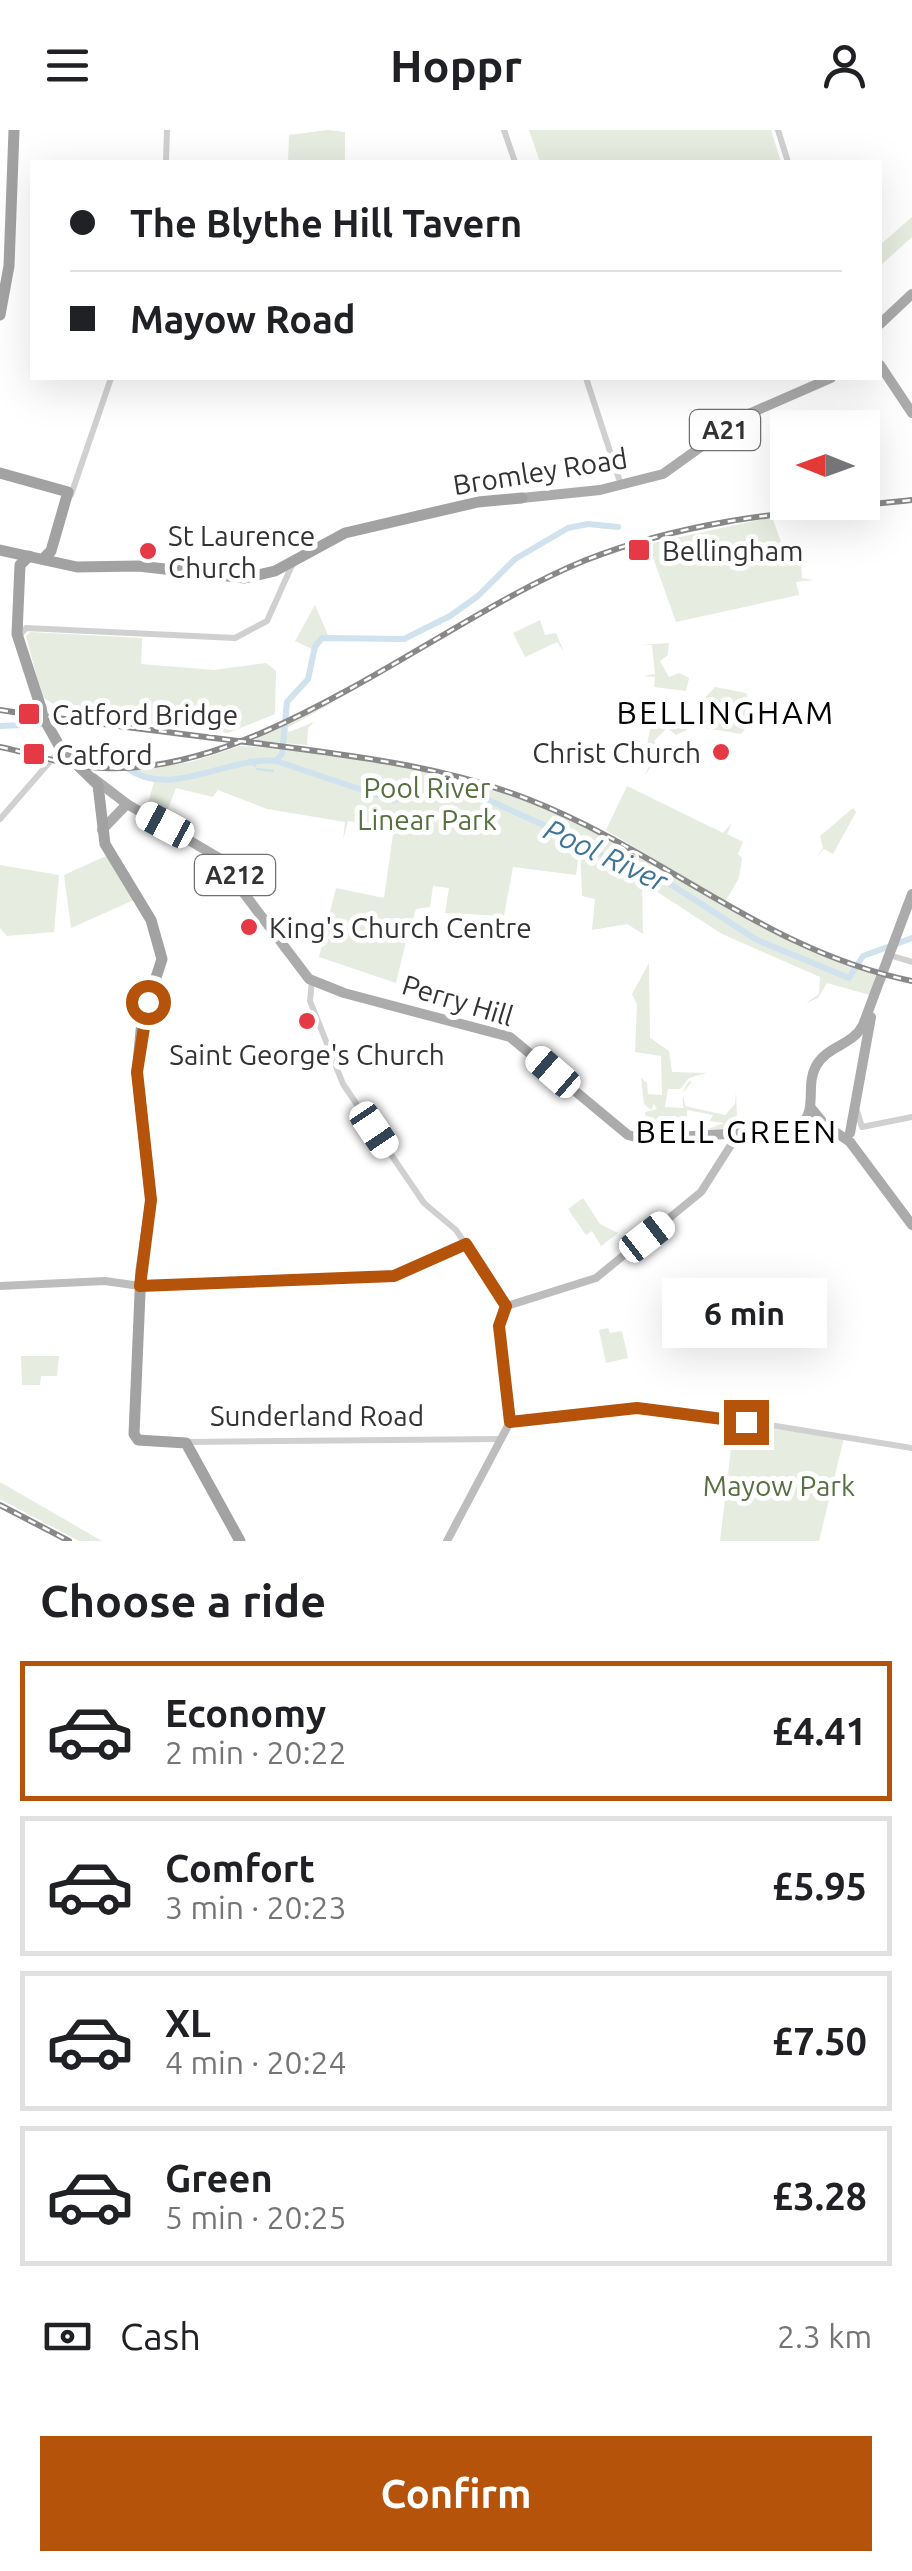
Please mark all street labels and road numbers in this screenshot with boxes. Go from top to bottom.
road number: A21 [690,410,760,450]
street label: Bromley Road [451,442,629,500]
road number: A212 [195,855,275,895]
street label: Perry Hill [399,968,517,1032]
street label: Sunderland Road [210,1400,424,1431]

